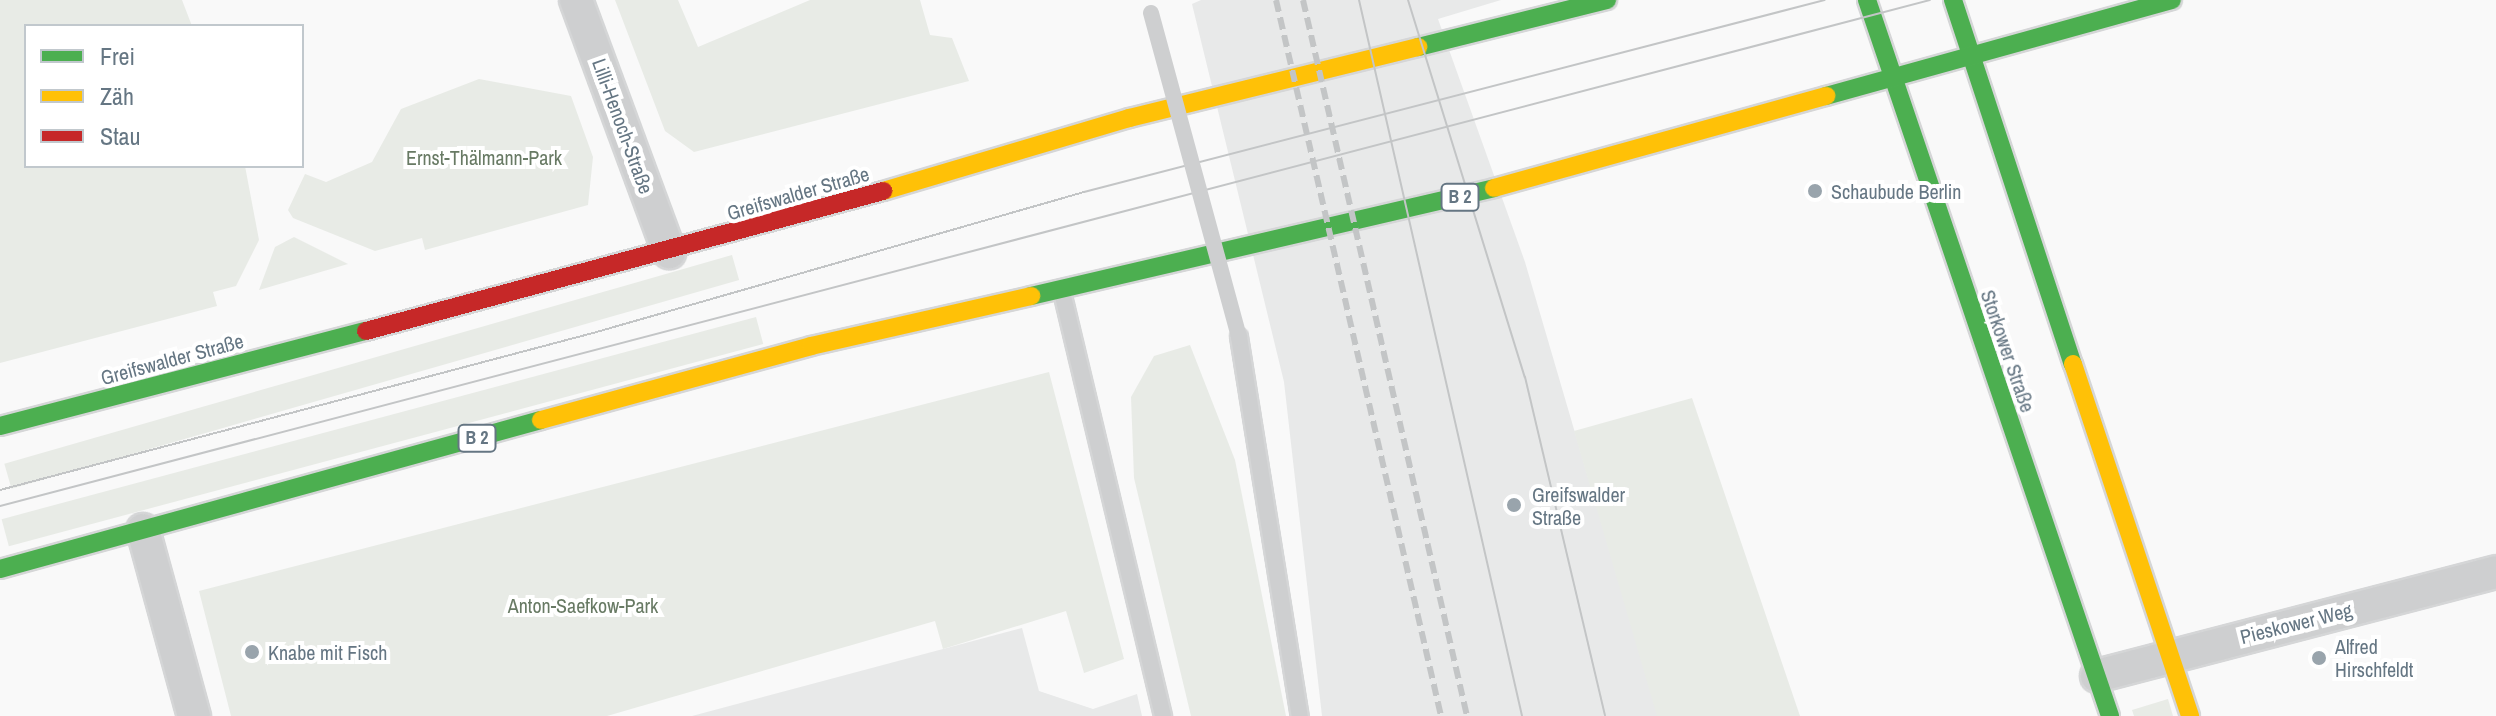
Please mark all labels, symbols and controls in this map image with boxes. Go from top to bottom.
legend [24,24,304,168]
text: Frei [100,40,135,72]
street label: Lilli-Henoch-Straße [587,55,659,197]
text: Zäh [100,80,134,112]
text: Stau [100,120,141,152]
park label: Ernst-Thälmann-Park [406,145,562,169]
street label: Greifswalder Straße [724,161,872,225]
place label: Schaubude Berlin [1831,179,1961,203]
marker: Schaubude Berlin [1806,182,1824,200]
road number: B 2 [1440,183,1480,211]
street label: Storkower Straße [1976,287,2040,415]
street label: Greifswalder Straße [98,328,246,390]
road number: B 2 [457,424,497,452]
place label: Greifswalder Straße [1532,482,1625,529]
marker: Greifswalder Straße [1503,494,1525,516]
park label: Anton-Saefkow-Park [508,593,658,617]
street label: Pieskower Weg [2238,597,2354,649]
place label: Alfred Hirschfeldt [2335,634,2413,681]
place label: Knabe mit Fisch [268,640,387,664]
marker: Knabe mit Fisch [243,643,261,661]
marker: Alfred Hirschfeldt [2310,649,2328,667]

